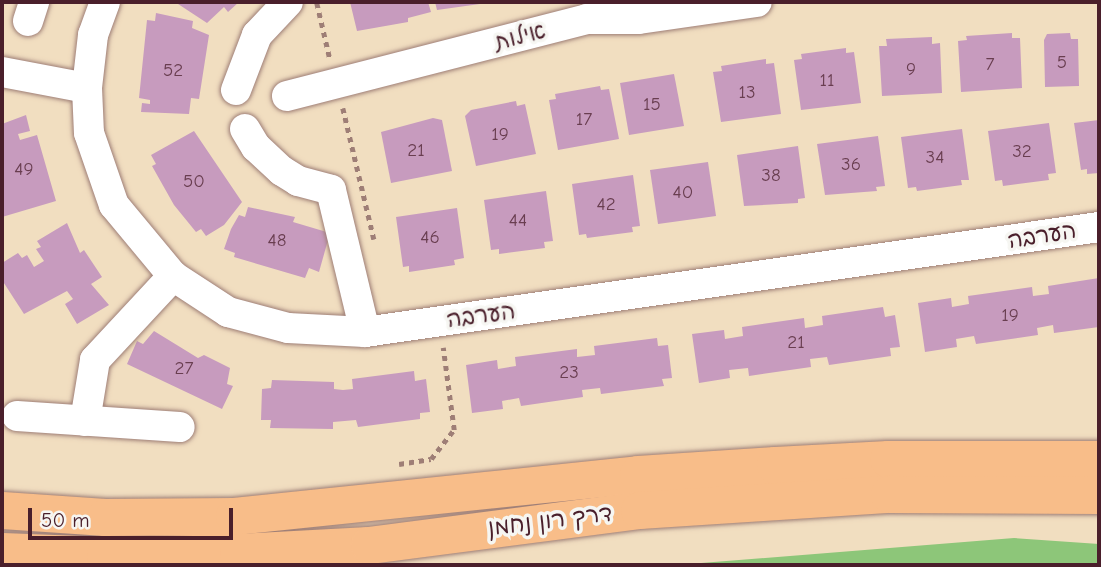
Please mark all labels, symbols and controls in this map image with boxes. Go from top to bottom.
street label: אילות [491,17,549,57]
house number: 5 [1057,52,1067,74]
house number: 7 [986,54,994,76]
house number: 9 [906,59,916,81]
house number: 52 [163,60,183,82]
house number: 11 [819,70,835,92]
house number: 13 [738,82,756,104]
house number: 15 [643,94,661,116]
house number: 17 [576,109,592,131]
house number: 19 [491,124,509,146]
house number: 21 [407,140,425,162]
house number: 32 [1012,141,1032,163]
house number: 34 [926,147,944,169]
house number: 36 [841,154,861,176]
house number: 49 [14,159,34,181]
house number: 38 [761,165,781,187]
house number: 50 [183,171,205,193]
house number: 40 [673,182,693,204]
house number: 42 [596,194,616,216]
house number: 44 [509,210,527,232]
street label: הערבה [1006,217,1078,255]
house number: 46 [420,227,440,249]
house number: 48 [268,230,286,252]
street label: הערבה [445,298,517,334]
house number: 19 [1001,305,1019,327]
house number: 21 [787,332,805,354]
house number: 27 [175,358,193,380]
house number: 23 [559,362,579,384]
scale bar [32,494,236,538]
street label: דרך רון נחמן [486,500,614,542]
text: 50 m [41,508,90,532]

